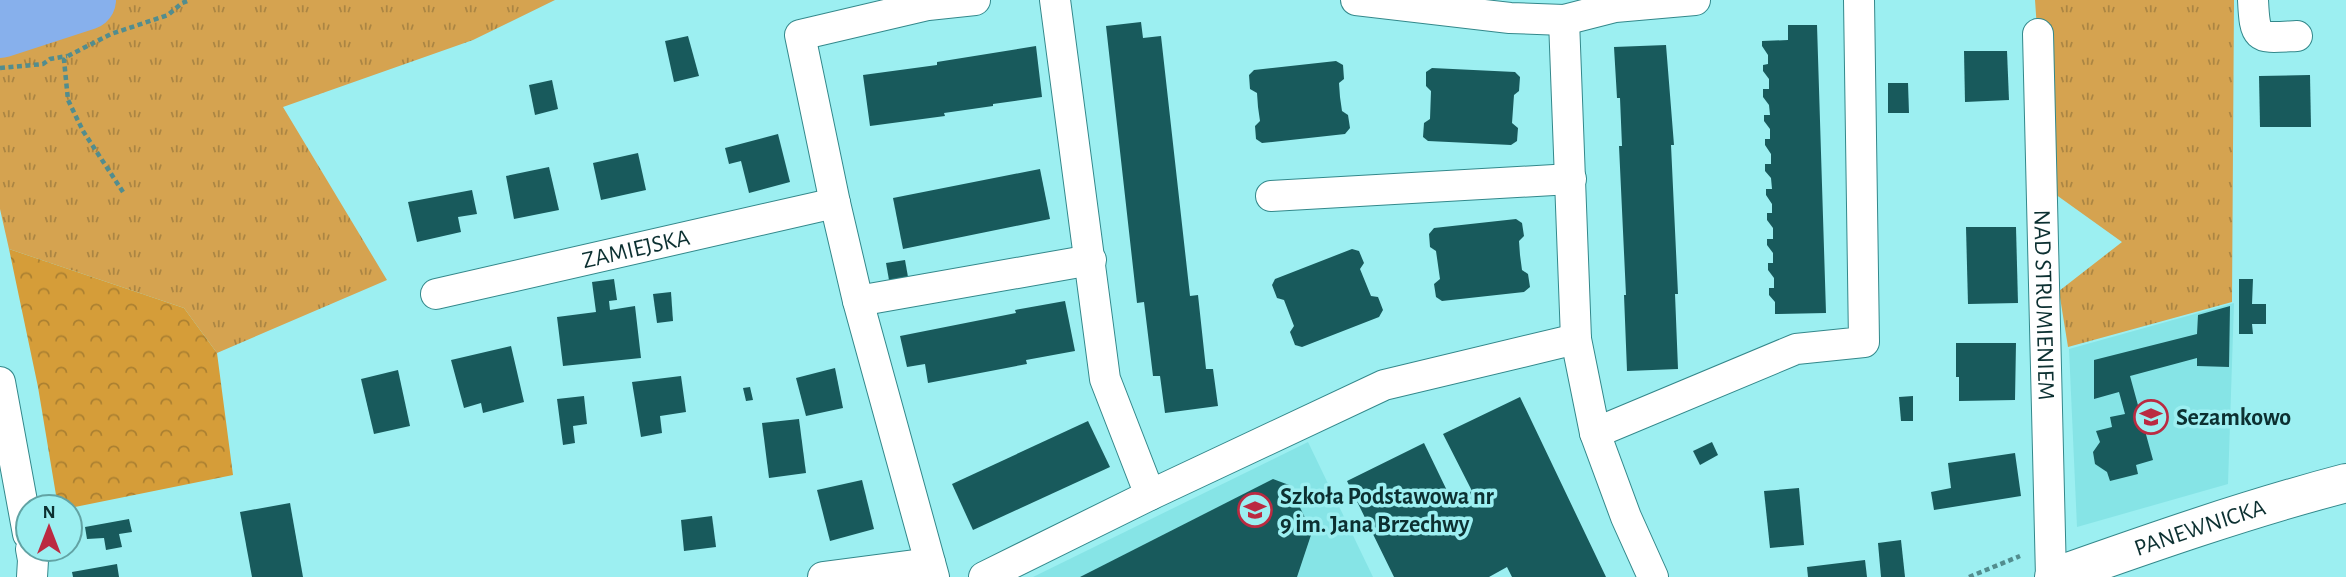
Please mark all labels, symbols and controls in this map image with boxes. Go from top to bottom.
street label: NAD STRUMIENIEM [2029,209,2058,401]
street label: ZAMIEJSKA [580,226,692,273]
school or university icon: Sezamkowo [2132,398,2170,436]
place label: Sezamkowo [2176,406,2291,430]
place label: Szkoła Podstawowa nr 9 im. Jana Brzechwy [1280,485,1494,537]
school or university icon: Szkoła Podstawowa nr 9 im. Jana Brzechwy [1236,491,1274,529]
north arrow [14,493,84,563]
street label: PANEWNICKA [2131,496,2269,561]
text: N [42,503,56,522]

